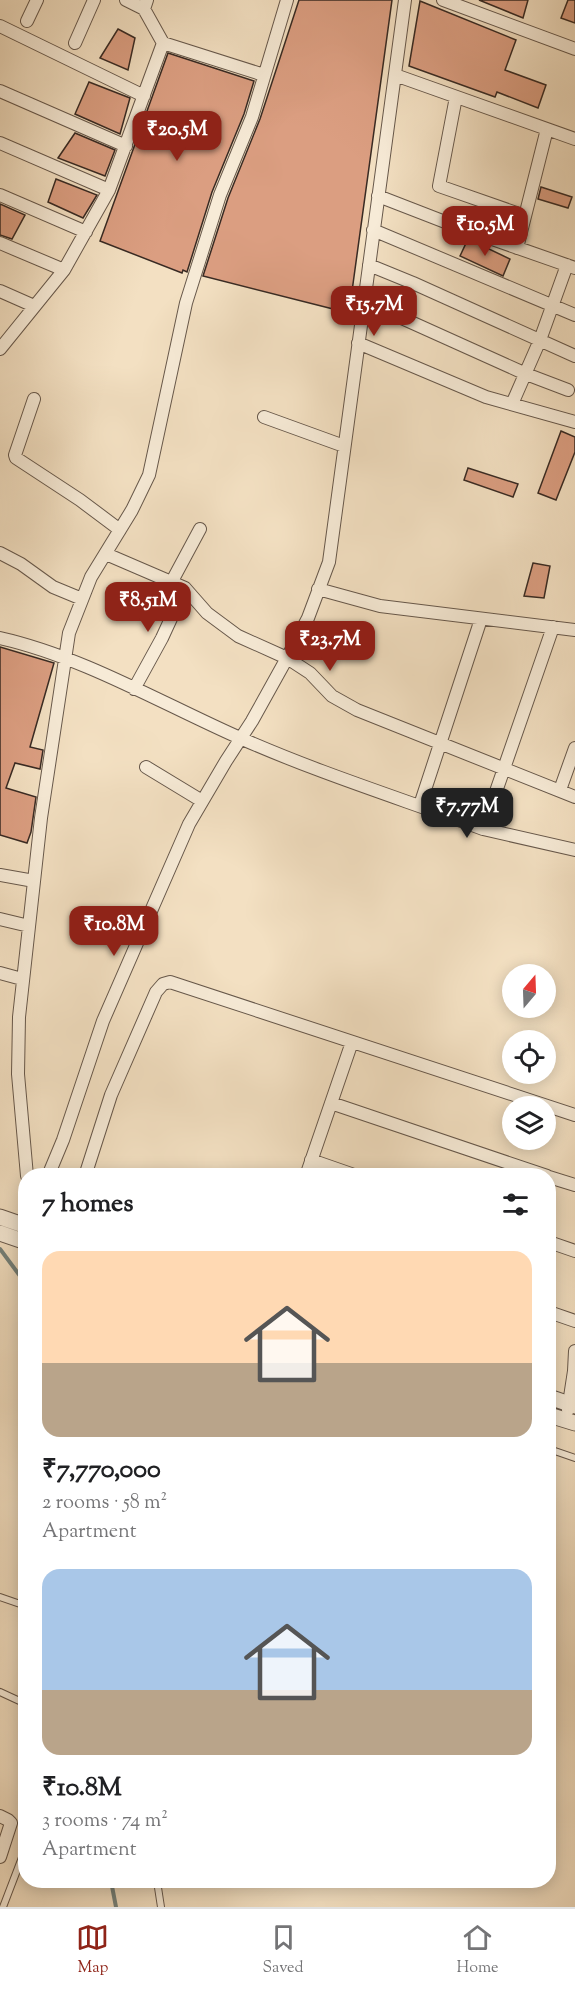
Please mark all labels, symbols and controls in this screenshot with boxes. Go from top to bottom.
pin: ₹20.5M [128,111,226,162]
text: ₹20.5M [146,116,208,145]
pin: ₹10.5M [436,206,534,257]
text: ₹10.5M [456,211,514,240]
pin: ₹15.7M [325,286,423,337]
text: ₹15.7M [345,291,403,320]
pin: ₹8.51M [99,582,197,633]
text: ₹8.51M [119,587,177,616]
pin: ₹23.7M [281,621,379,672]
text: ₹23.7M [299,626,361,655]
pin: ₹7.77M [418,788,516,839]
text: ₹7.77M [435,793,499,822]
pin: ₹10.8M [65,906,163,957]
text: ₹10.8M [83,911,145,940]
north arrow [502,964,556,1018]
map controls [502,964,556,1150]
button: locate [502,1030,556,1084]
button: layers [502,1096,556,1150]
text: 7 homes [42,1186,133,1223]
icon: filters [499,1188,532,1221]
icon: home [233,1290,341,1398]
text: ₹7,770,000 [42,1452,161,1489]
text: 2 rooms · 58 m² [42,1489,167,1518]
text: Apartment [42,1518,137,1547]
icon: home [233,1608,341,1716]
text: ₹10.8M [42,1770,122,1807]
text: 3 rooms · 74 m² [42,1807,168,1836]
text: Apartment [42,1836,137,1865]
tab: Map [76,1921,109,1980]
tab: Saved [262,1921,304,1980]
tab: Home [457,1921,498,1980]

